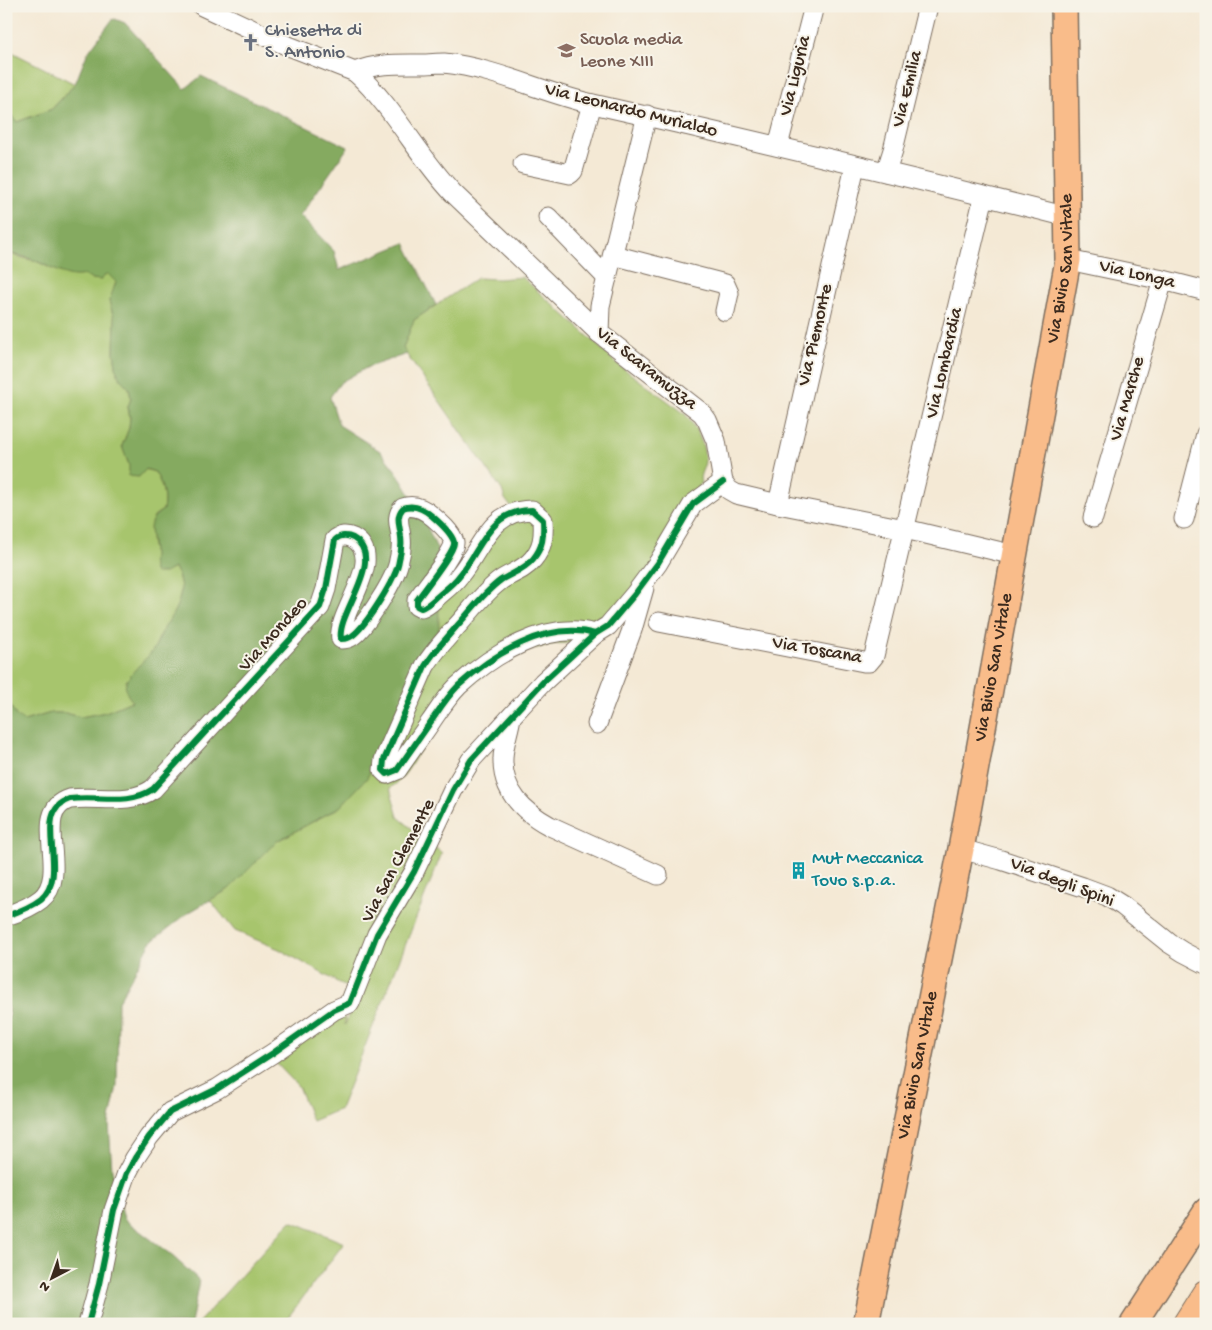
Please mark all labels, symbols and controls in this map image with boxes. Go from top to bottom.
place label: Chiesetta di S. Antonio [265,20,362,65]
place label: Scuola media Leone XIII [580,29,684,74]
church icon: Chiesetta di S. Antonio [241,32,261,52]
street label: Via Liguria [775,32,817,120]
school or university icon: Scuola media Leone XIII [556,41,576,61]
street label: Via Emilia [887,47,929,131]
street label: Via Leonardo Murialdo [541,78,720,144]
street label: Via Bivio San Vitale [1041,193,1080,346]
street label: Via Longa [1096,255,1178,295]
street label: Via Piemonte [793,282,839,389]
street label: Via Lombardia [921,304,969,422]
street label: Via Scaramuzza [590,322,702,417]
street label: Via Marche [1105,354,1151,445]
street label: Via Bivio San Vitale [969,591,1019,744]
street label: Via Mondeo [234,593,314,678]
street label: Via Toscana [769,632,865,670]
street label: Via San Clemente [356,795,441,928]
place label: Mut Meccanica Tovo s.p.a. [811,848,924,893]
street label: Via degli Spini [1006,852,1117,913]
building icon: Mut Meccanica Tovo s.p.a. [788,860,808,880]
street label: Via Bivio San Vitale [892,989,944,1142]
north arrow [28,1252,78,1302]
text: N [36,1277,54,1295]

